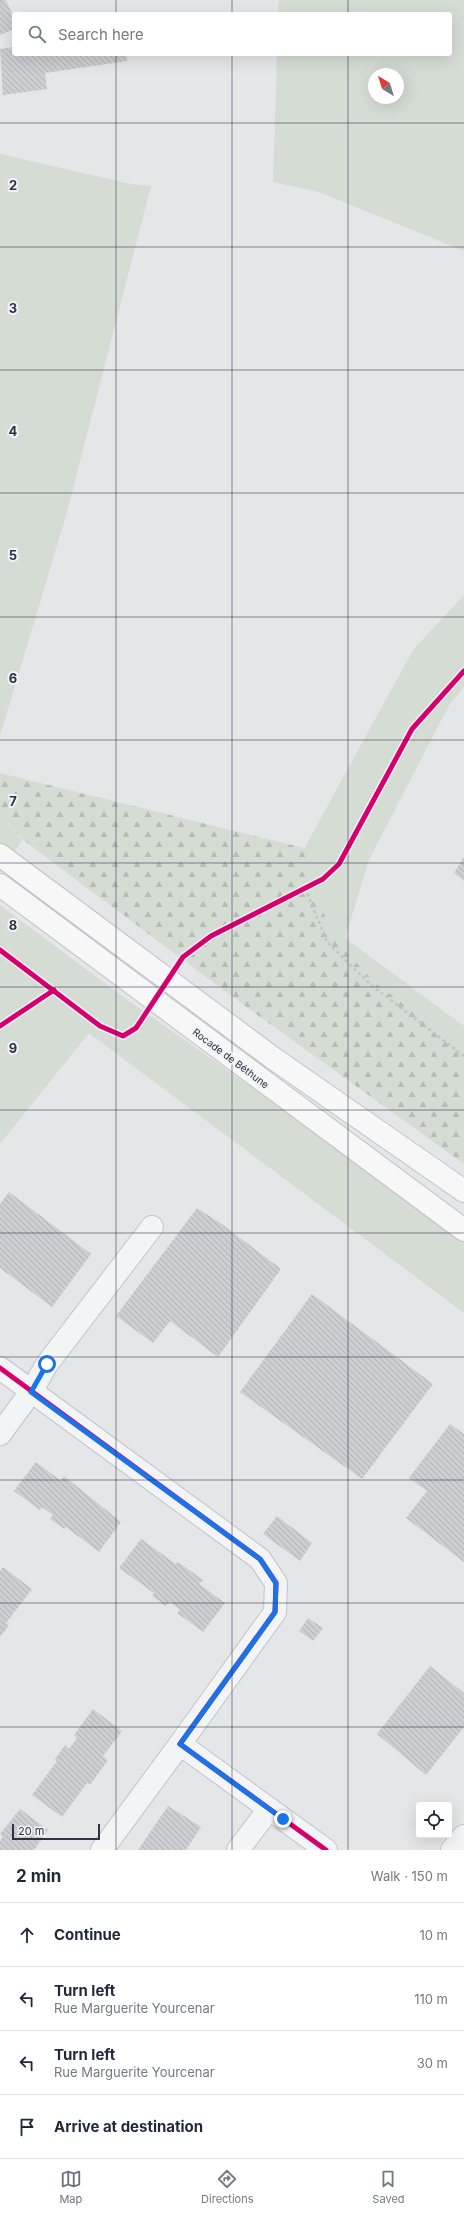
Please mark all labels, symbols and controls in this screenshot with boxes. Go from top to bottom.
search box [12,12,452,56]
icon: search [26,23,48,45]
text: Search here [58,25,144,44]
north arrow [368,68,404,104]
text: 2 [9,177,17,193]
text: 3 [9,300,17,316]
text: 4 [9,423,18,439]
text: 5 [9,547,17,563]
text: 6 [9,670,17,686]
text: 7 [9,793,17,809]
text: 8 [9,917,17,933]
street label: Rocade de Béthune [190,1025,272,1091]
text: 9 [9,1040,17,1056]
route start [38,1355,56,1373]
map controls [416,1802,452,1838]
button: locate [416,1802,452,1838]
route end [274,1810,292,1828]
scale bar [12,1822,100,1841]
text: 20 m [18,1824,44,1838]
text: 2 min [16,1866,61,1886]
text: Walk · 150 m [371,1868,448,1884]
icon: ahead [16,1924,38,1946]
text: Continue [54,1925,121,1944]
text: 10 m [419,1927,448,1943]
text: Turn left [54,1981,115,2000]
icon: left [16,1988,38,2010]
text: 110 m [414,1991,448,2007]
text: Rue Marguerite Yourcenar [54,2000,215,2016]
text: Turn left [54,2045,115,2064]
icon: left [16,2052,38,2074]
text: 30 m [417,2055,448,2071]
text: Rue Marguerite Yourcenar [54,2064,215,2080]
icon: arrive [16,2116,38,2138]
text: Arrive at destination [54,2117,203,2136]
tab: Map [59,2168,82,2206]
tab: Directions [201,2168,254,2206]
tab: Saved [372,2168,405,2206]

